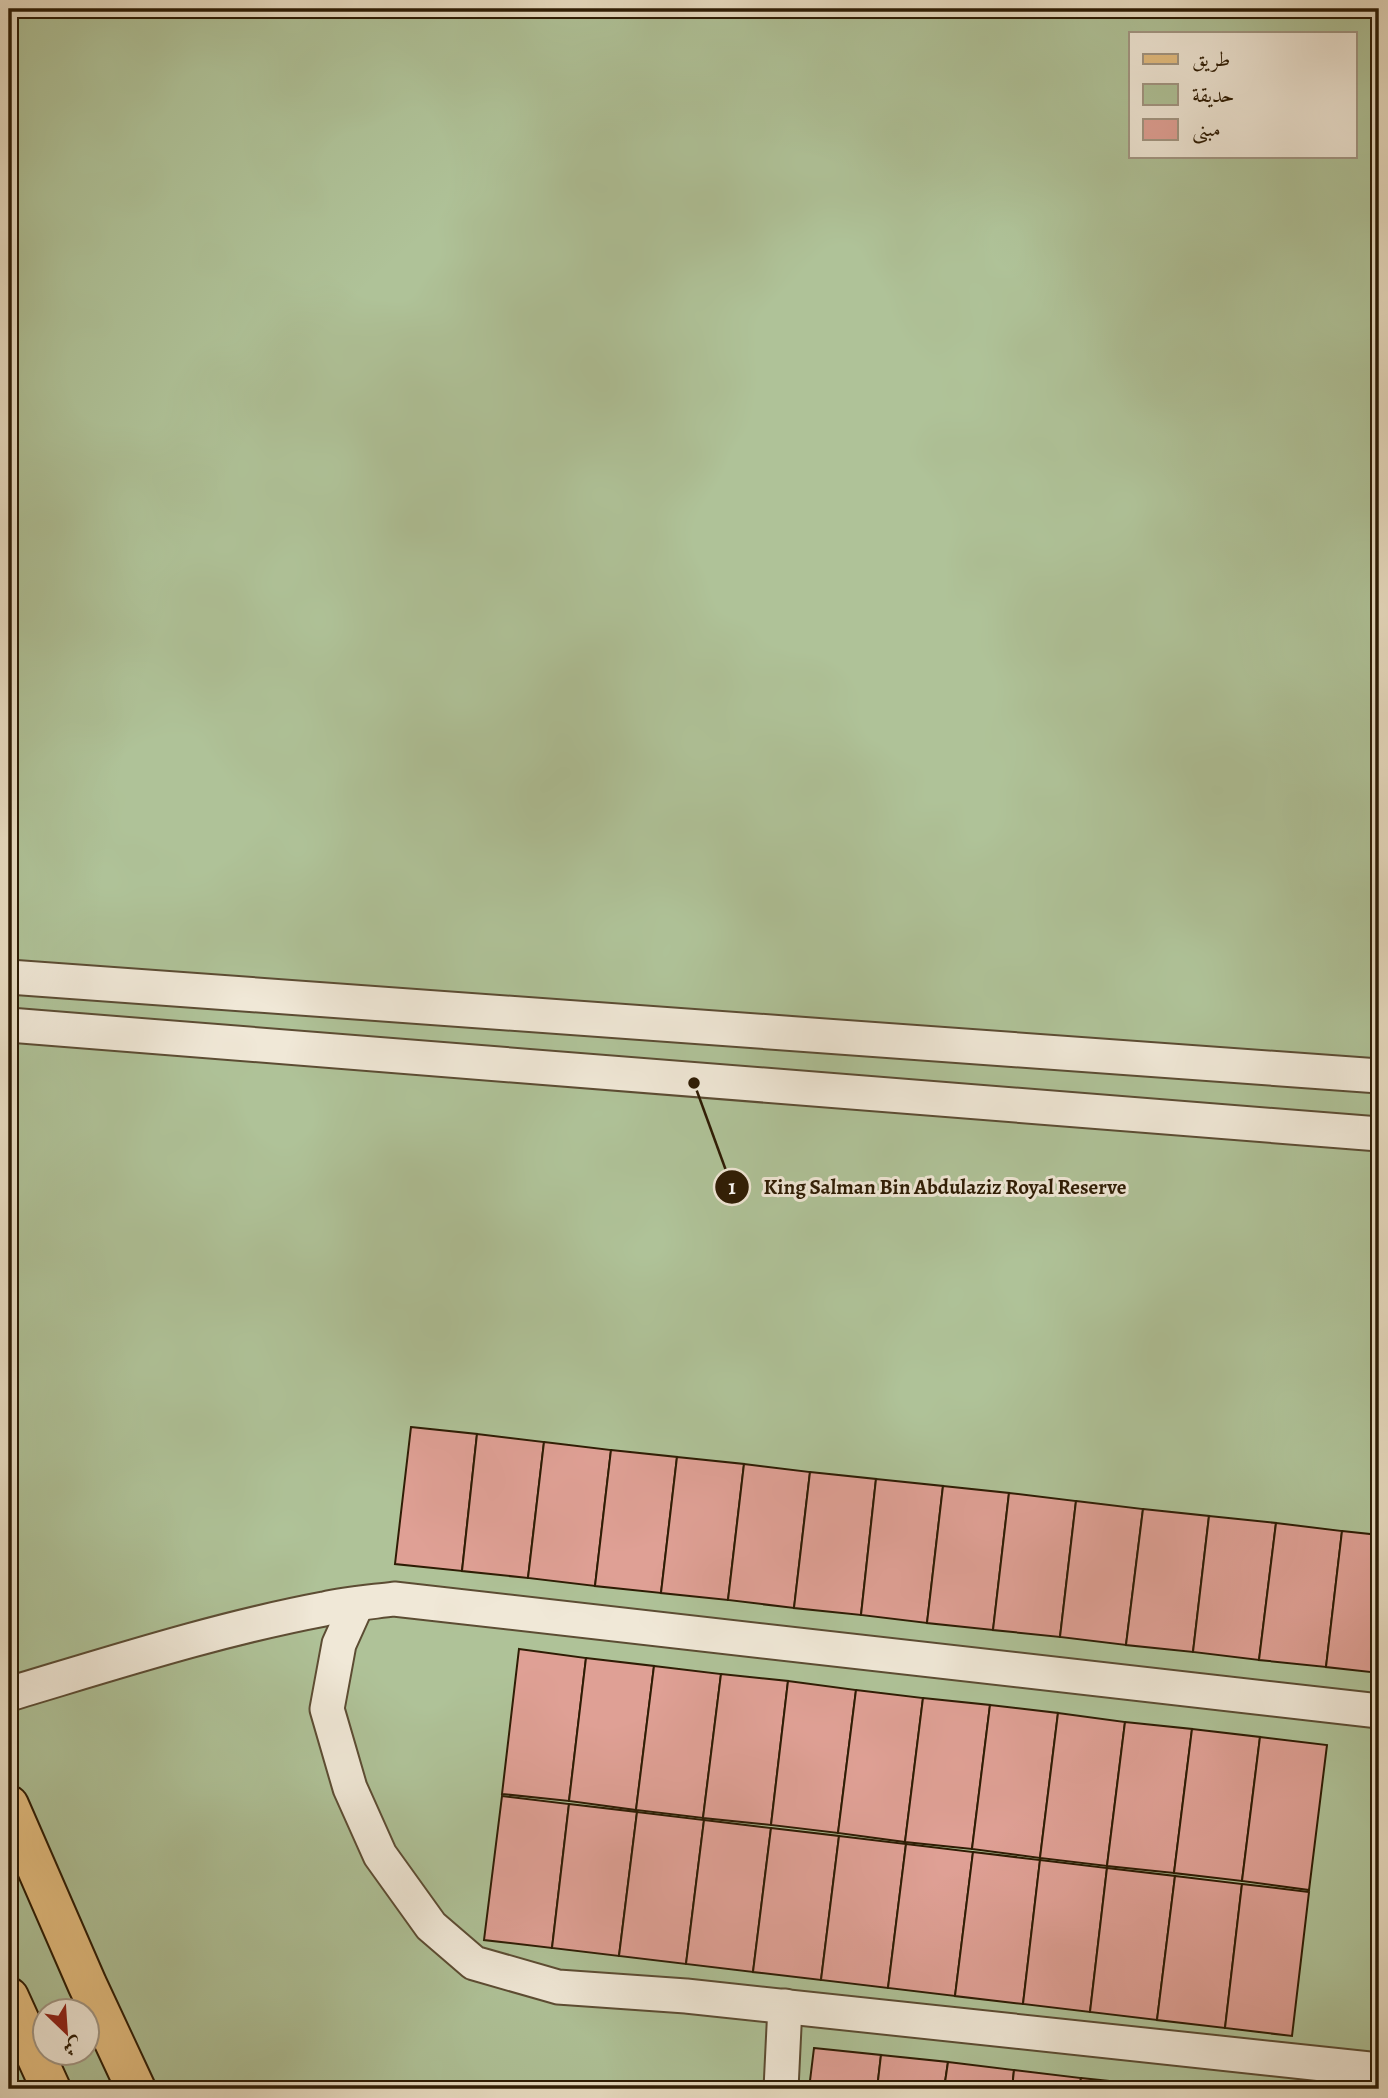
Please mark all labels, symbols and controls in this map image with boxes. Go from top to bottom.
legend [1129,32,1356,158]
text: طريق [1192,45,1230,73]
text: حديقة [1192,81,1235,109]
text: مبنى [1192,115,1221,144]
callout: King Salman Bin Abdulaziz Royal Reserve [714,1166,1140,1208]
text: 1 [728,1173,736,1201]
text: King Salman Bin Abdulaziz Royal Reserve [764,1173,1127,1201]
north arrow [32,1996,102,2066]
text: ش [59,2031,87,2062]

